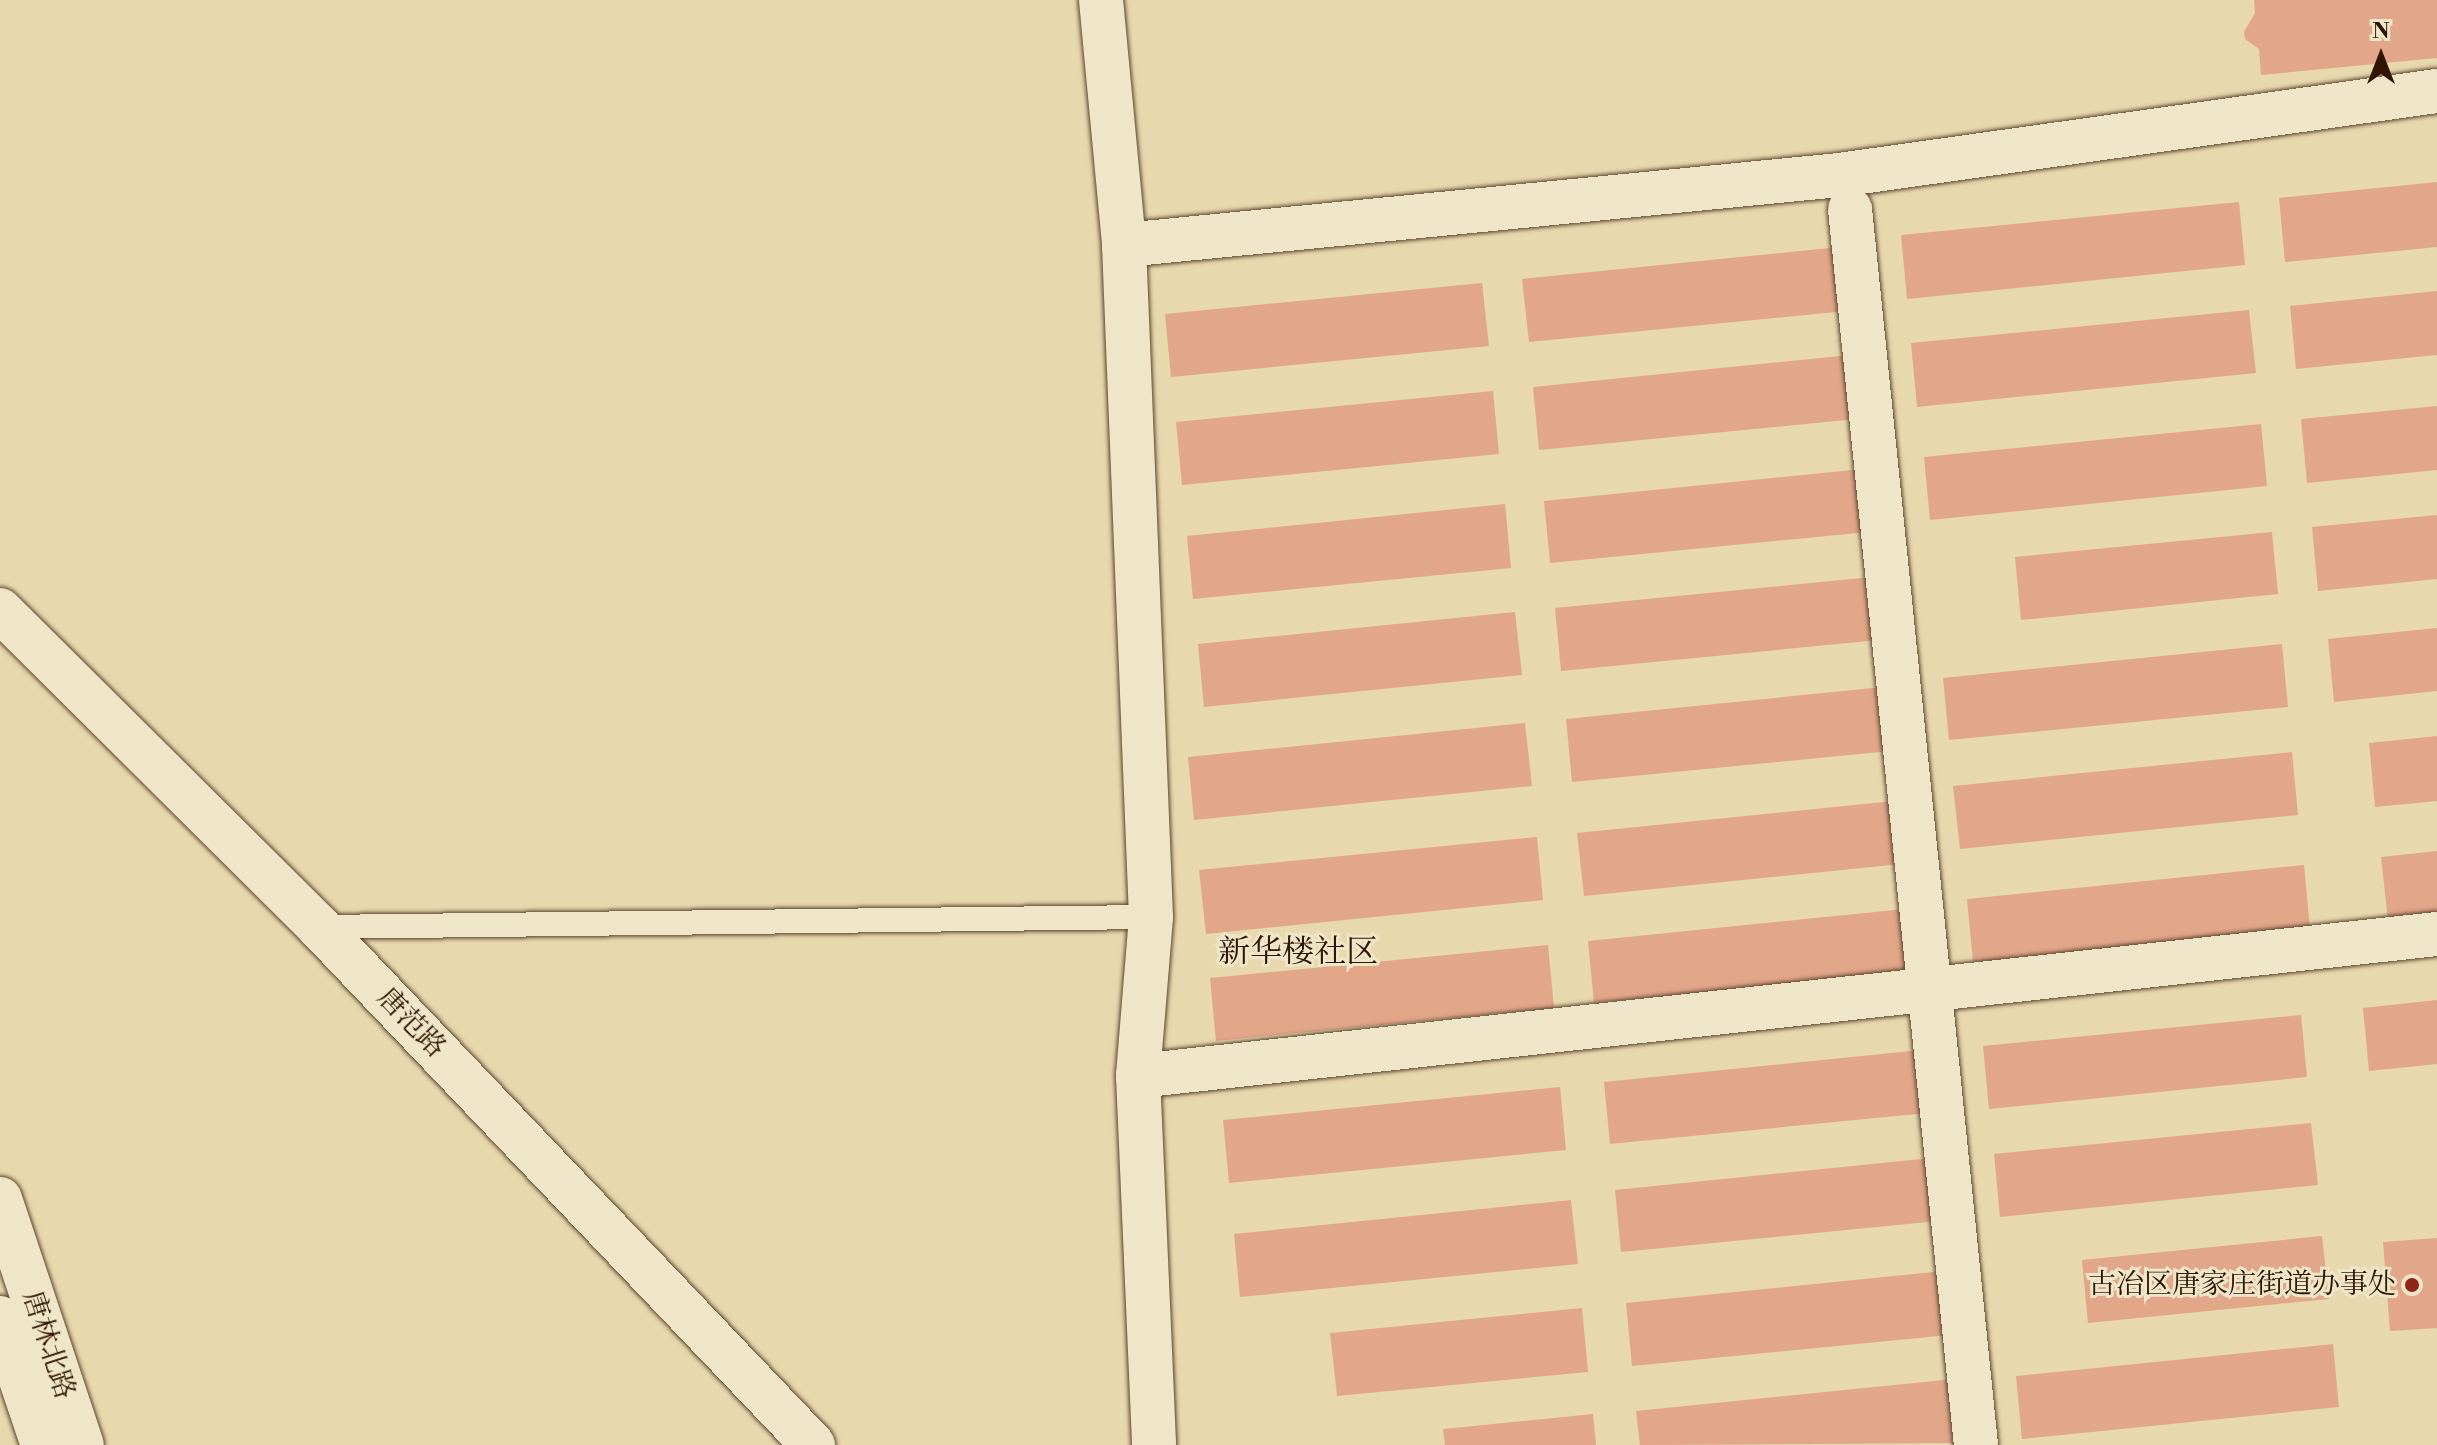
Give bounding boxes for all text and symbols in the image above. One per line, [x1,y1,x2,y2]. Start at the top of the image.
north arrow [2341,16,2421,96]
text: N [2372,18,2390,45]
district label: 新华楼社区 [1218,933,1378,971]
street label: 唐范路 [370,981,452,1065]
place label: 古冶区唐家庄街道办事处 [2088,1268,2396,1302]
marker: 古冶区唐家庄街道办事处 [2403,1276,2421,1294]
street label: 唐林北路 [15,1287,81,1403]

